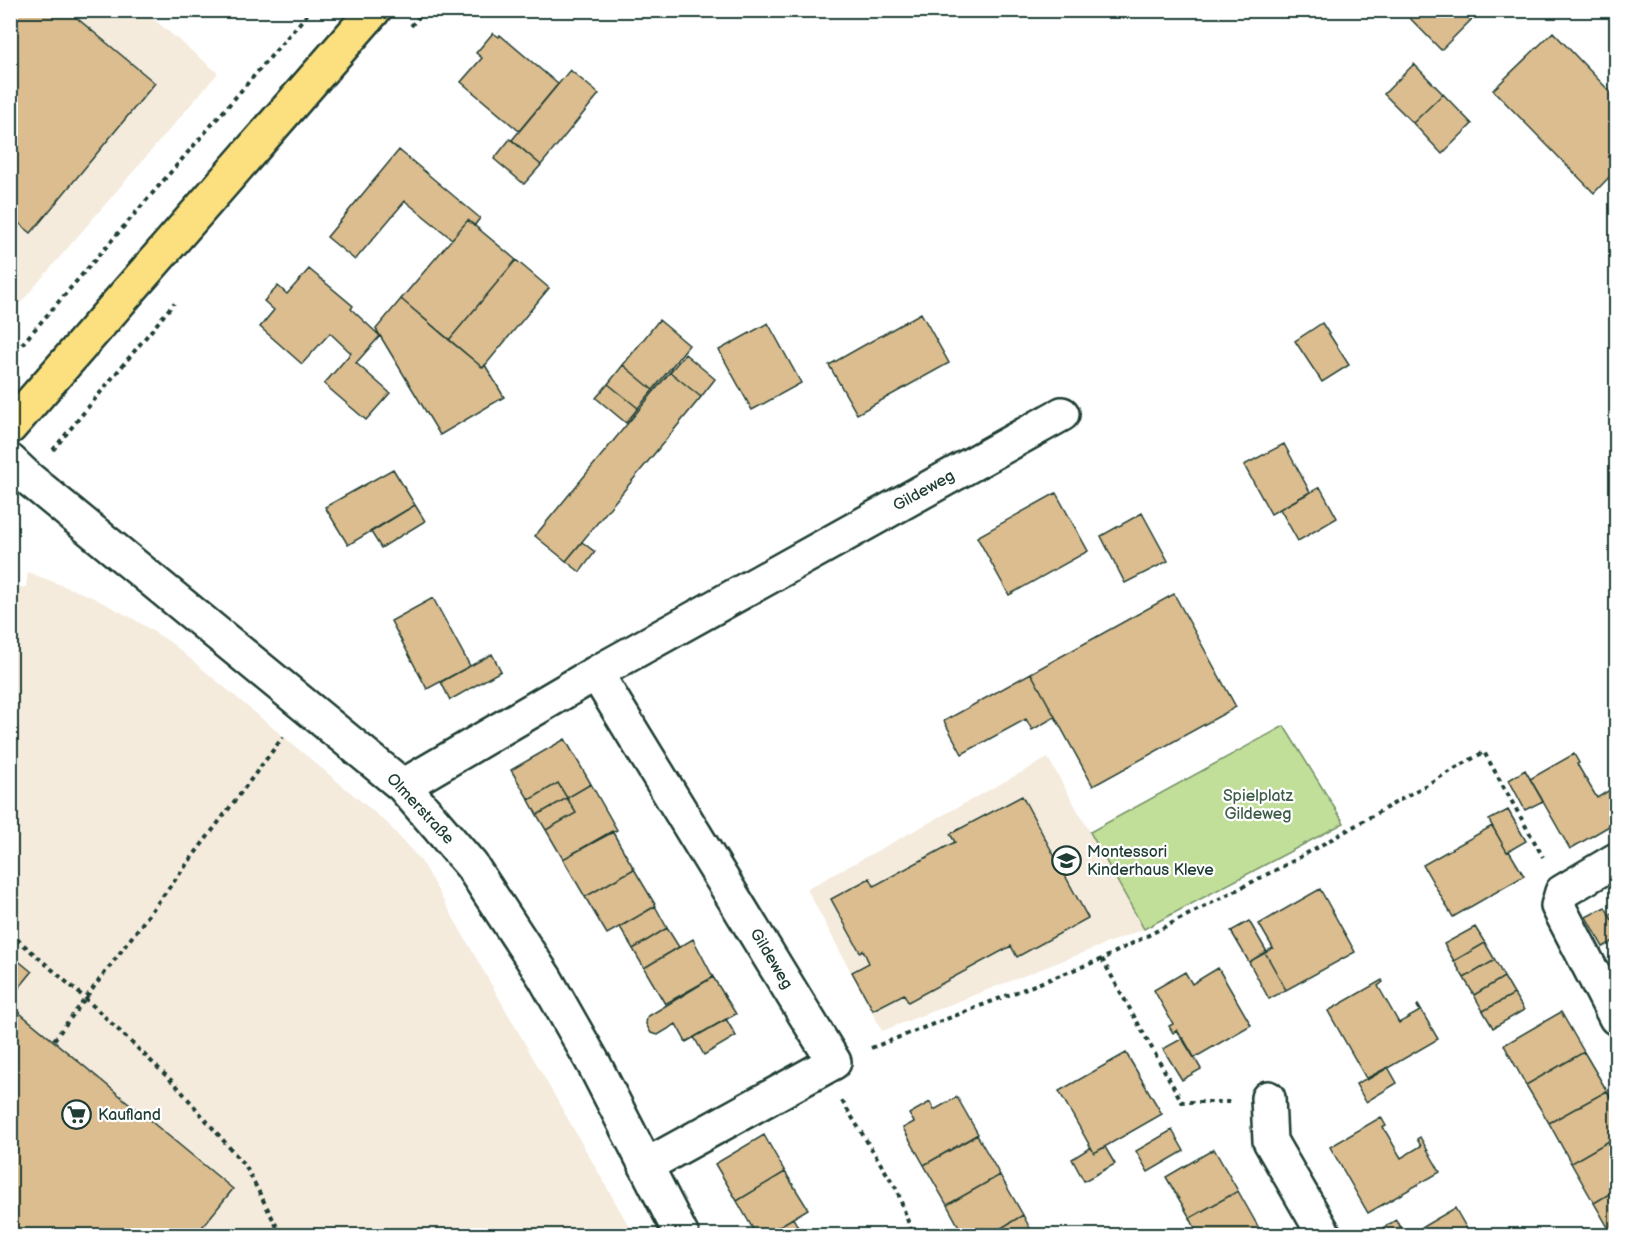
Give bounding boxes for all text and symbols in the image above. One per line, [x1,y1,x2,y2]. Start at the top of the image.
street label: Gildeweg [890,466,958,516]
street label: Olmerstraße [382,770,458,849]
park label: Spielplatz Gildeweg [1223,787,1293,824]
place label: Montessori Kinderhaus Kleve [1087,843,1214,880]
school or university icon: Montessori Kinderhaus Kleve [1050,845,1082,877]
street label: Gildeweg [746,925,796,993]
supermarket icon: Kaufland [61,1099,93,1131]
place label: Kaufland [98,1106,161,1125]

